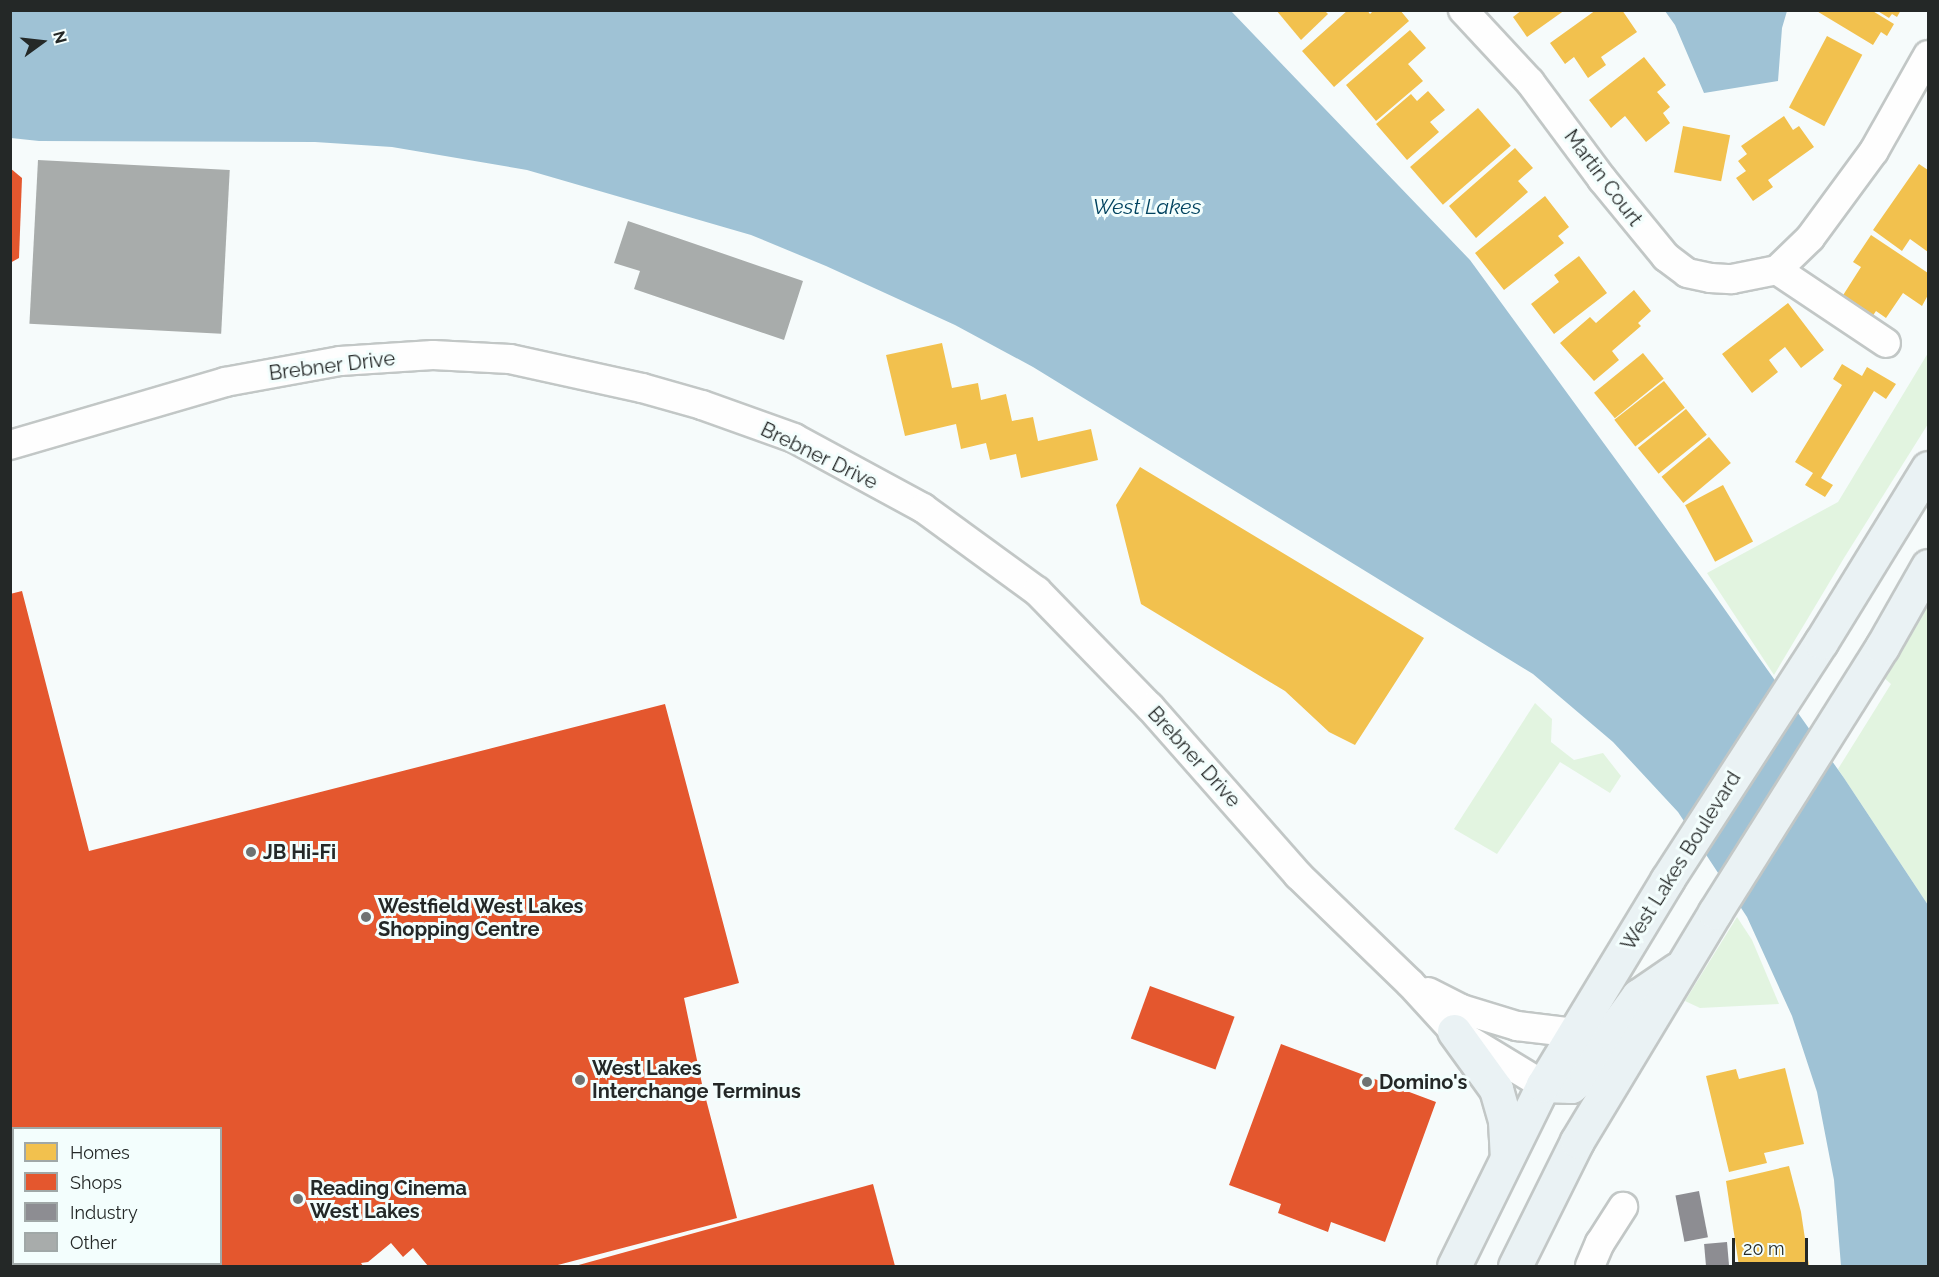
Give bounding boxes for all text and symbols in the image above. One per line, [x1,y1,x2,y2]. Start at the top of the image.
north arrow [12,12,72,72]
text: N [49,29,71,46]
street label: Martin Court [1559,125,1647,231]
water label: West Lakes [1093,194,1201,220]
street label: Brebner Drive [267,346,397,386]
street label: Brebner Drive [757,417,881,495]
street label: Brebner Drive [1142,702,1246,812]
street label: West Lakes Boulevard [1616,767,1746,955]
place label: JB Hi-Fi [263,840,336,864]
marker: JB Hi-Fi [244,845,258,859]
place label: Westfield West Lakes Shopping Centre [378,894,584,941]
marker: Westfield West Lakes Shopping Centre [359,910,373,924]
place label: West Lakes Interchange Terminus [592,1056,801,1103]
place label: Domino's [1379,1070,1467,1094]
marker: West Lakes Interchange Terminus [573,1073,587,1087]
marker: Domino's [1360,1075,1374,1089]
legend [12,1127,222,1265]
text: Homes [70,1142,130,1163]
text: Shops [70,1172,122,1193]
place label: Reading Cinema West Lakes [310,1176,467,1223]
marker: Reading Cinema West Lakes [291,1192,305,1206]
text: Industry [70,1202,138,1223]
scale bar [1735,1226,1812,1264]
text: Other [70,1232,117,1253]
text: 20 m [1743,1238,1785,1259]

